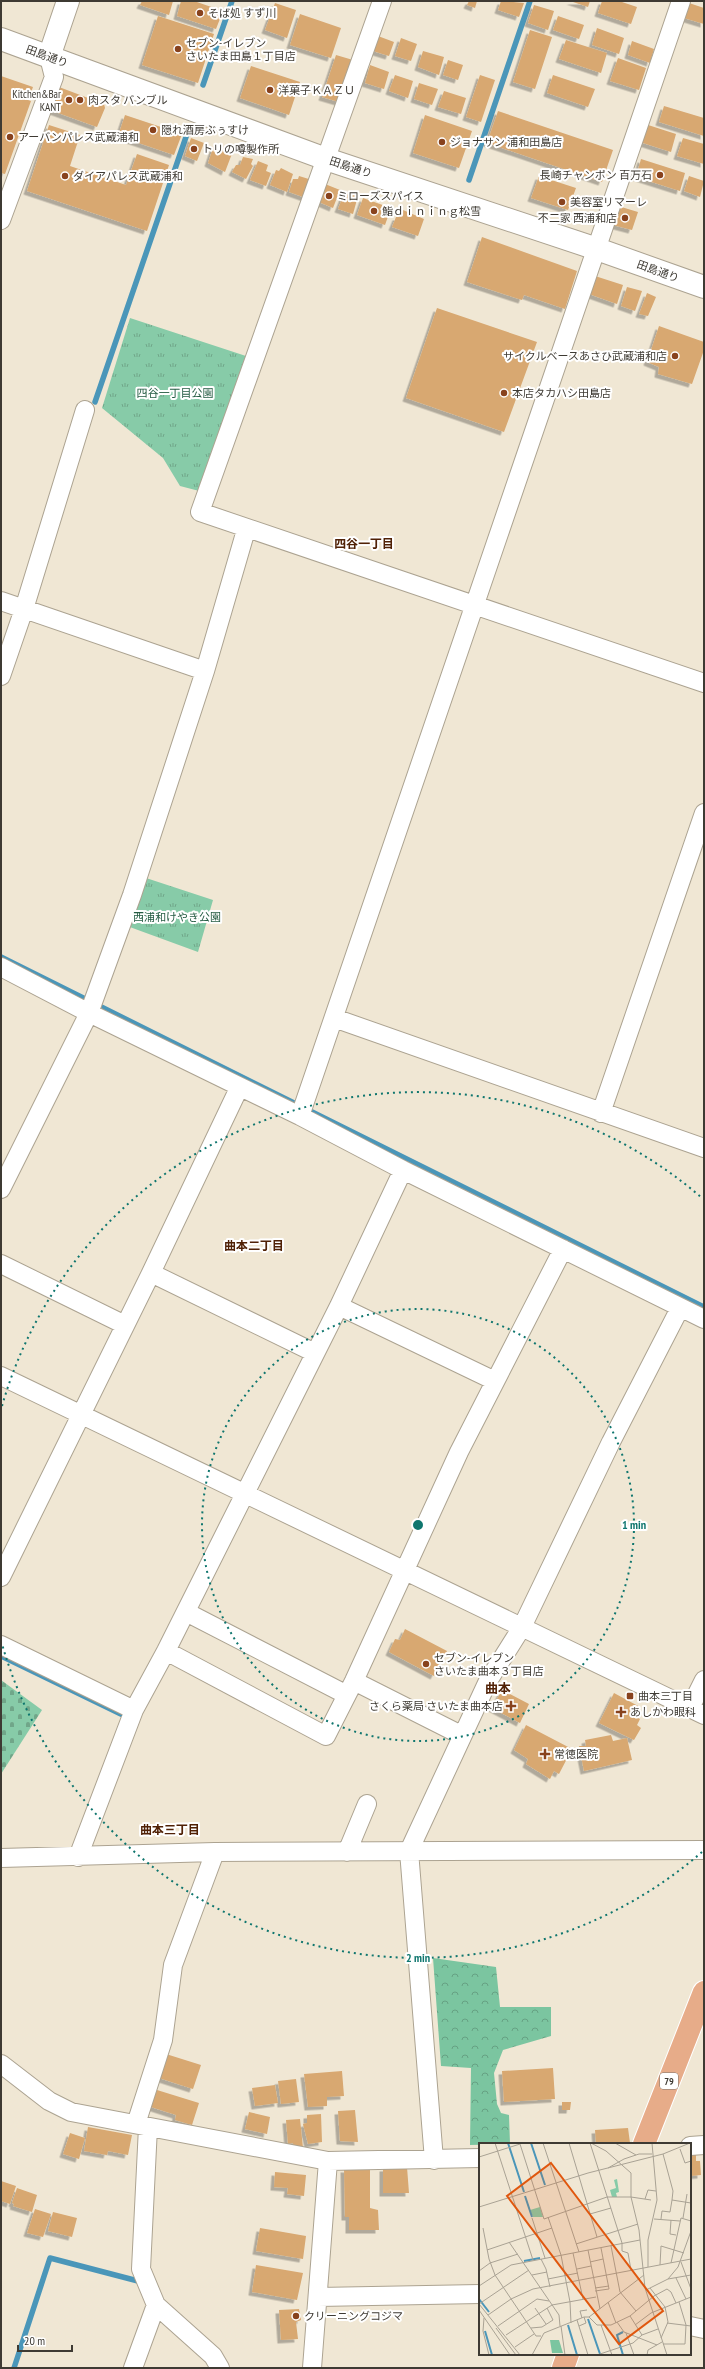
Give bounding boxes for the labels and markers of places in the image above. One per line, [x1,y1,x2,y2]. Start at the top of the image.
place label: そば処 すず川 [208,6,276,20]
marker: そば処 すず川 [195,8,205,18]
place label: セブン-イレブン さいたま田島１丁目店 [186,36,296,63]
marker: セブン-イレブン さいたま田島１丁目店 [173,44,183,54]
place label: 洋菓子ＫＡＺＵ [278,83,355,97]
marker: 洋菓子ＫＡＺＵ [265,85,275,95]
place label: Kitchen&Bar KANT [12,87,61,114]
place label: 肉スタ バンブル [88,93,168,107]
marker: Kitchen&Bar KANT [64,95,74,105]
marker: 肉スタ バンブル [75,95,85,105]
place label: 隠れ酒房ぶぅすけ [161,123,249,137]
marker: 隠れ酒房ぶぅすけ [148,125,158,135]
place label: アーバンパレス武蔵浦和 [18,130,139,144]
marker: アーバンパレス武蔵浦和 [5,132,15,142]
place label: ジョナサン 浦和田島店 [450,135,562,149]
marker: ジョナサン 浦和田島店 [437,137,447,147]
place label: トリの噂製作所 [202,142,280,156]
marker: トリの噂製作所 [189,144,199,154]
place label: 長崎チャンポン 百万石 [540,168,652,182]
place label: ダイアパレス武蔵浦和 [73,169,183,183]
marker: 長崎チャンポン 百万石 [655,170,665,180]
marker: ダイアパレス武蔵浦和 [60,171,70,181]
place label: ミローズスパイス [337,189,424,203]
marker: ミローズスパイス [324,191,334,201]
place label: 美容室リマーレ [570,195,647,209]
marker: 美容室リマーレ [557,197,567,207]
place label: 鮨ｄｉｎｉｎｇ松雪 [382,204,481,218]
marker: 鮨ｄｉｎｉｎｇ松雪 [369,206,379,216]
place label: 不二家 西浦和店 [538,211,617,225]
marker: 不二家 西浦和店 [620,213,630,223]
place label: サイクルベースあさひ武蔵浦和店 [503,349,667,363]
marker: サイクルベースあさひ武蔵浦和店 [670,351,680,361]
place label: 本店タカハシ田島店 [512,386,611,400]
marker: 本店タカハシ田島店 [499,388,509,398]
centre of rings [411,1518,425,1532]
place label: セブン-イレブン さいたま曲本３丁目店 [434,1651,544,1678]
marker: セブン-イレブン さいたま曲本３丁目店 [421,1659,431,1669]
place label: 曲本三丁目 [638,1689,693,1703]
marker: 曲本三丁目 [625,1691,635,1701]
place label: さくら薬局 さいたま曲本店 [369,1699,503,1713]
marker: さくら薬局 さいたま曲本店 [506,1701,516,1711]
place label: あしかわ眼科 [630,1705,696,1719]
marker: あしかわ眼科 [615,1706,627,1718]
place label: 常徳医院 [554,1747,598,1761]
marker: 常徳医院 [539,1748,551,1760]
place label: クリーニングコジマ [304,2309,403,2323]
marker: クリーニングコジマ [291,2311,301,2321]

